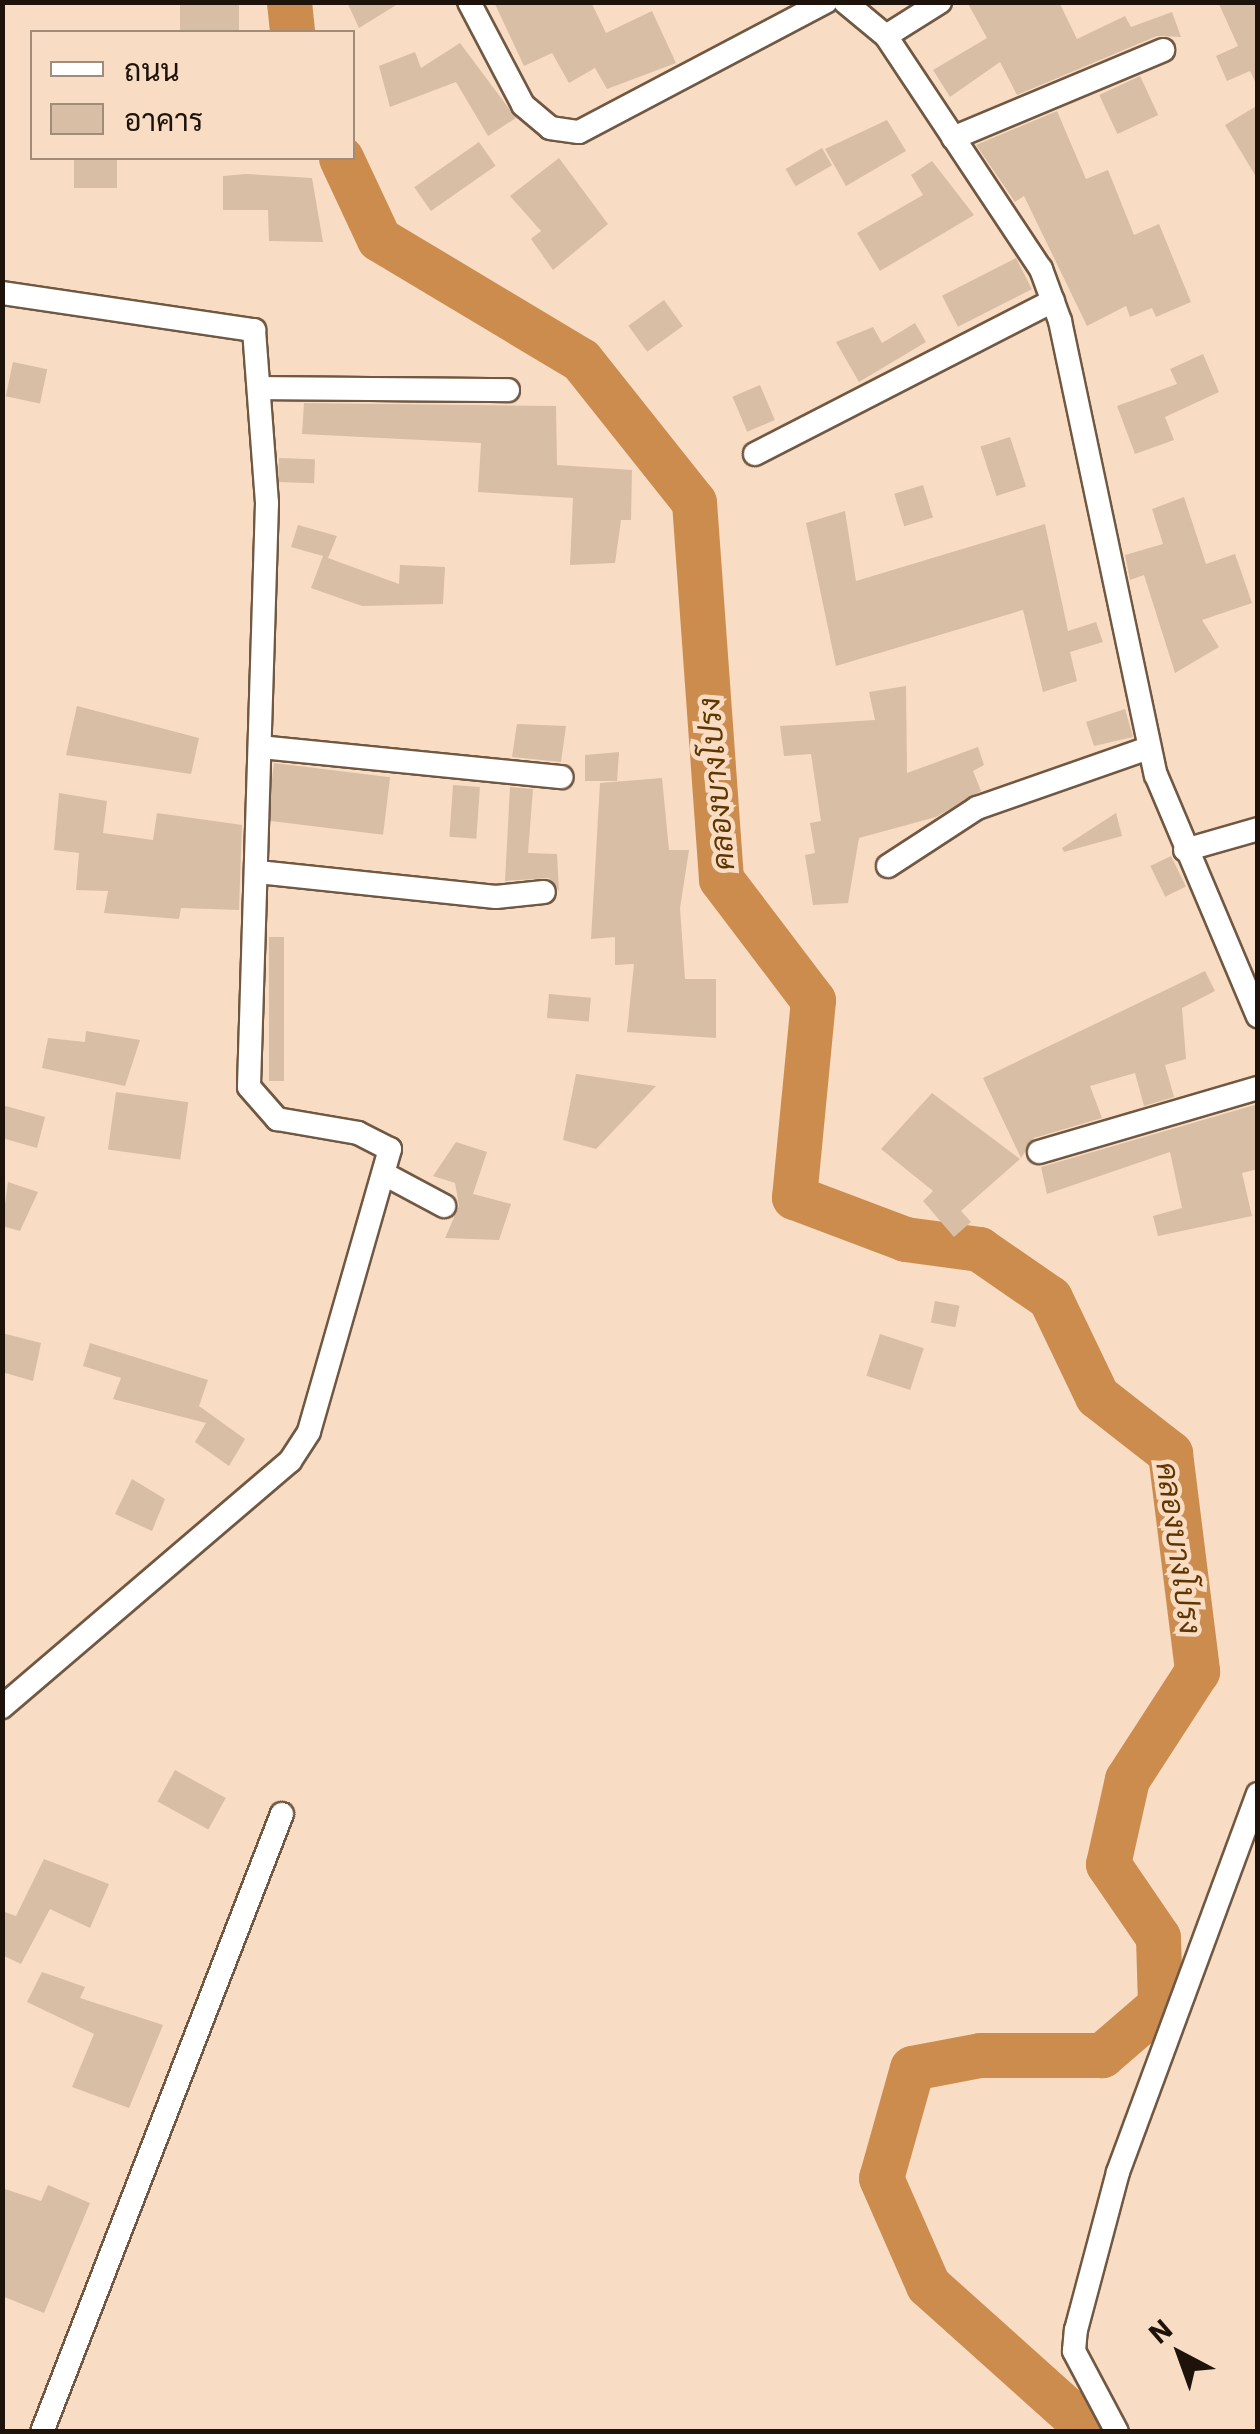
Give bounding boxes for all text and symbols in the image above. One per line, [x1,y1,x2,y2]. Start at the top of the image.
legend [30,30,355,160]
text: ถนน [124,50,180,89]
text: อาคาร [124,100,203,139]
water label: คลองบางโปรง [691,696,741,872]
water label: คลองบางโปรง [1149,1460,1209,1636]
north arrow [1130,2304,1230,2404]
text: N [1140,2310,1180,2352]

